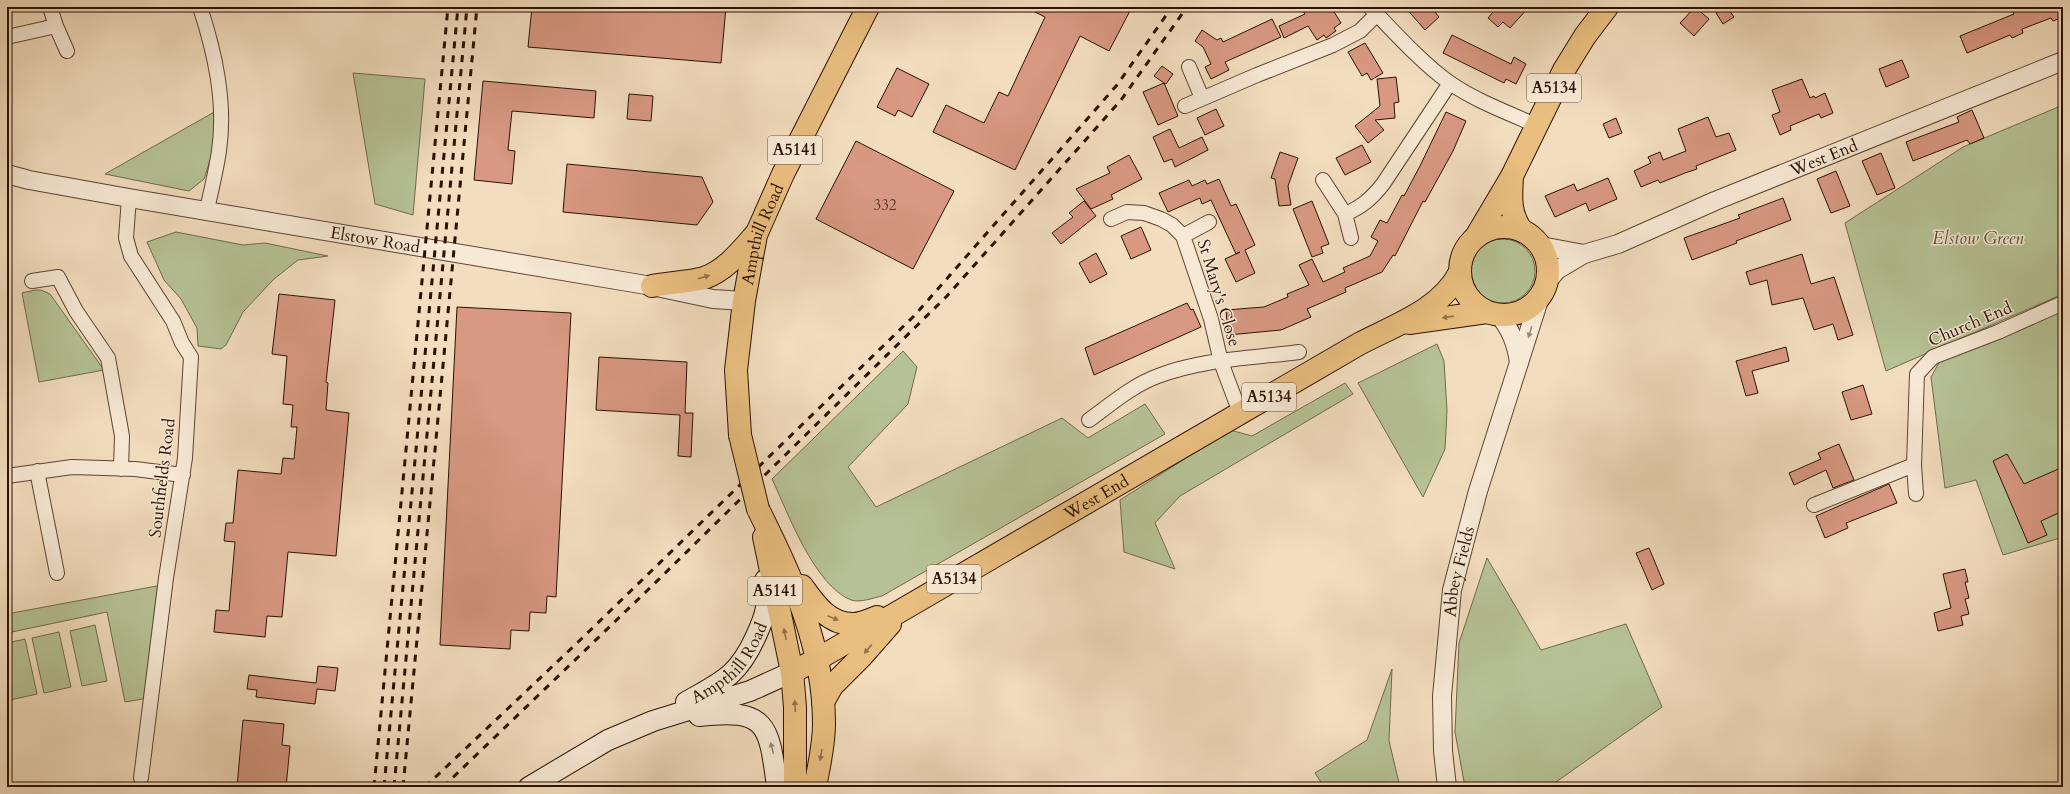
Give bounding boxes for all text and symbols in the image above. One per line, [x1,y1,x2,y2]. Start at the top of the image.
road number: A5134 [1527,74,1581,102]
street label: West End [1785,133,1861,182]
road number: A5141 [768,136,822,164]
street label: Ampthill Road [736,180,789,287]
house number: 332 [873,195,897,215]
street label: Elstow Road [328,221,422,258]
park label: Elstow Green [1932,227,2024,250]
street label: St Mary's Close [1192,237,1246,349]
one-way arrow [698,274,710,280]
street label: Church End [1925,296,2015,352]
one-way arrow [1442,314,1454,320]
one-way arrow [1527,326,1533,338]
road number: A5134 [1242,383,1296,411]
street label: Southfields Road [143,417,181,539]
street label: West End [1059,469,1133,525]
street label: Abbey Fields [1438,523,1480,618]
road number: A5134 [927,565,981,593]
road number: A5141 [748,577,802,605]
one-way arrow [828,616,840,622]
street label: Ampthill Road [687,619,772,708]
one-way arrow [781,627,787,640]
one-way arrow [864,644,873,654]
one-way arrow [791,700,798,712]
one-way arrow [768,742,774,755]
one-way arrow [818,748,824,761]

